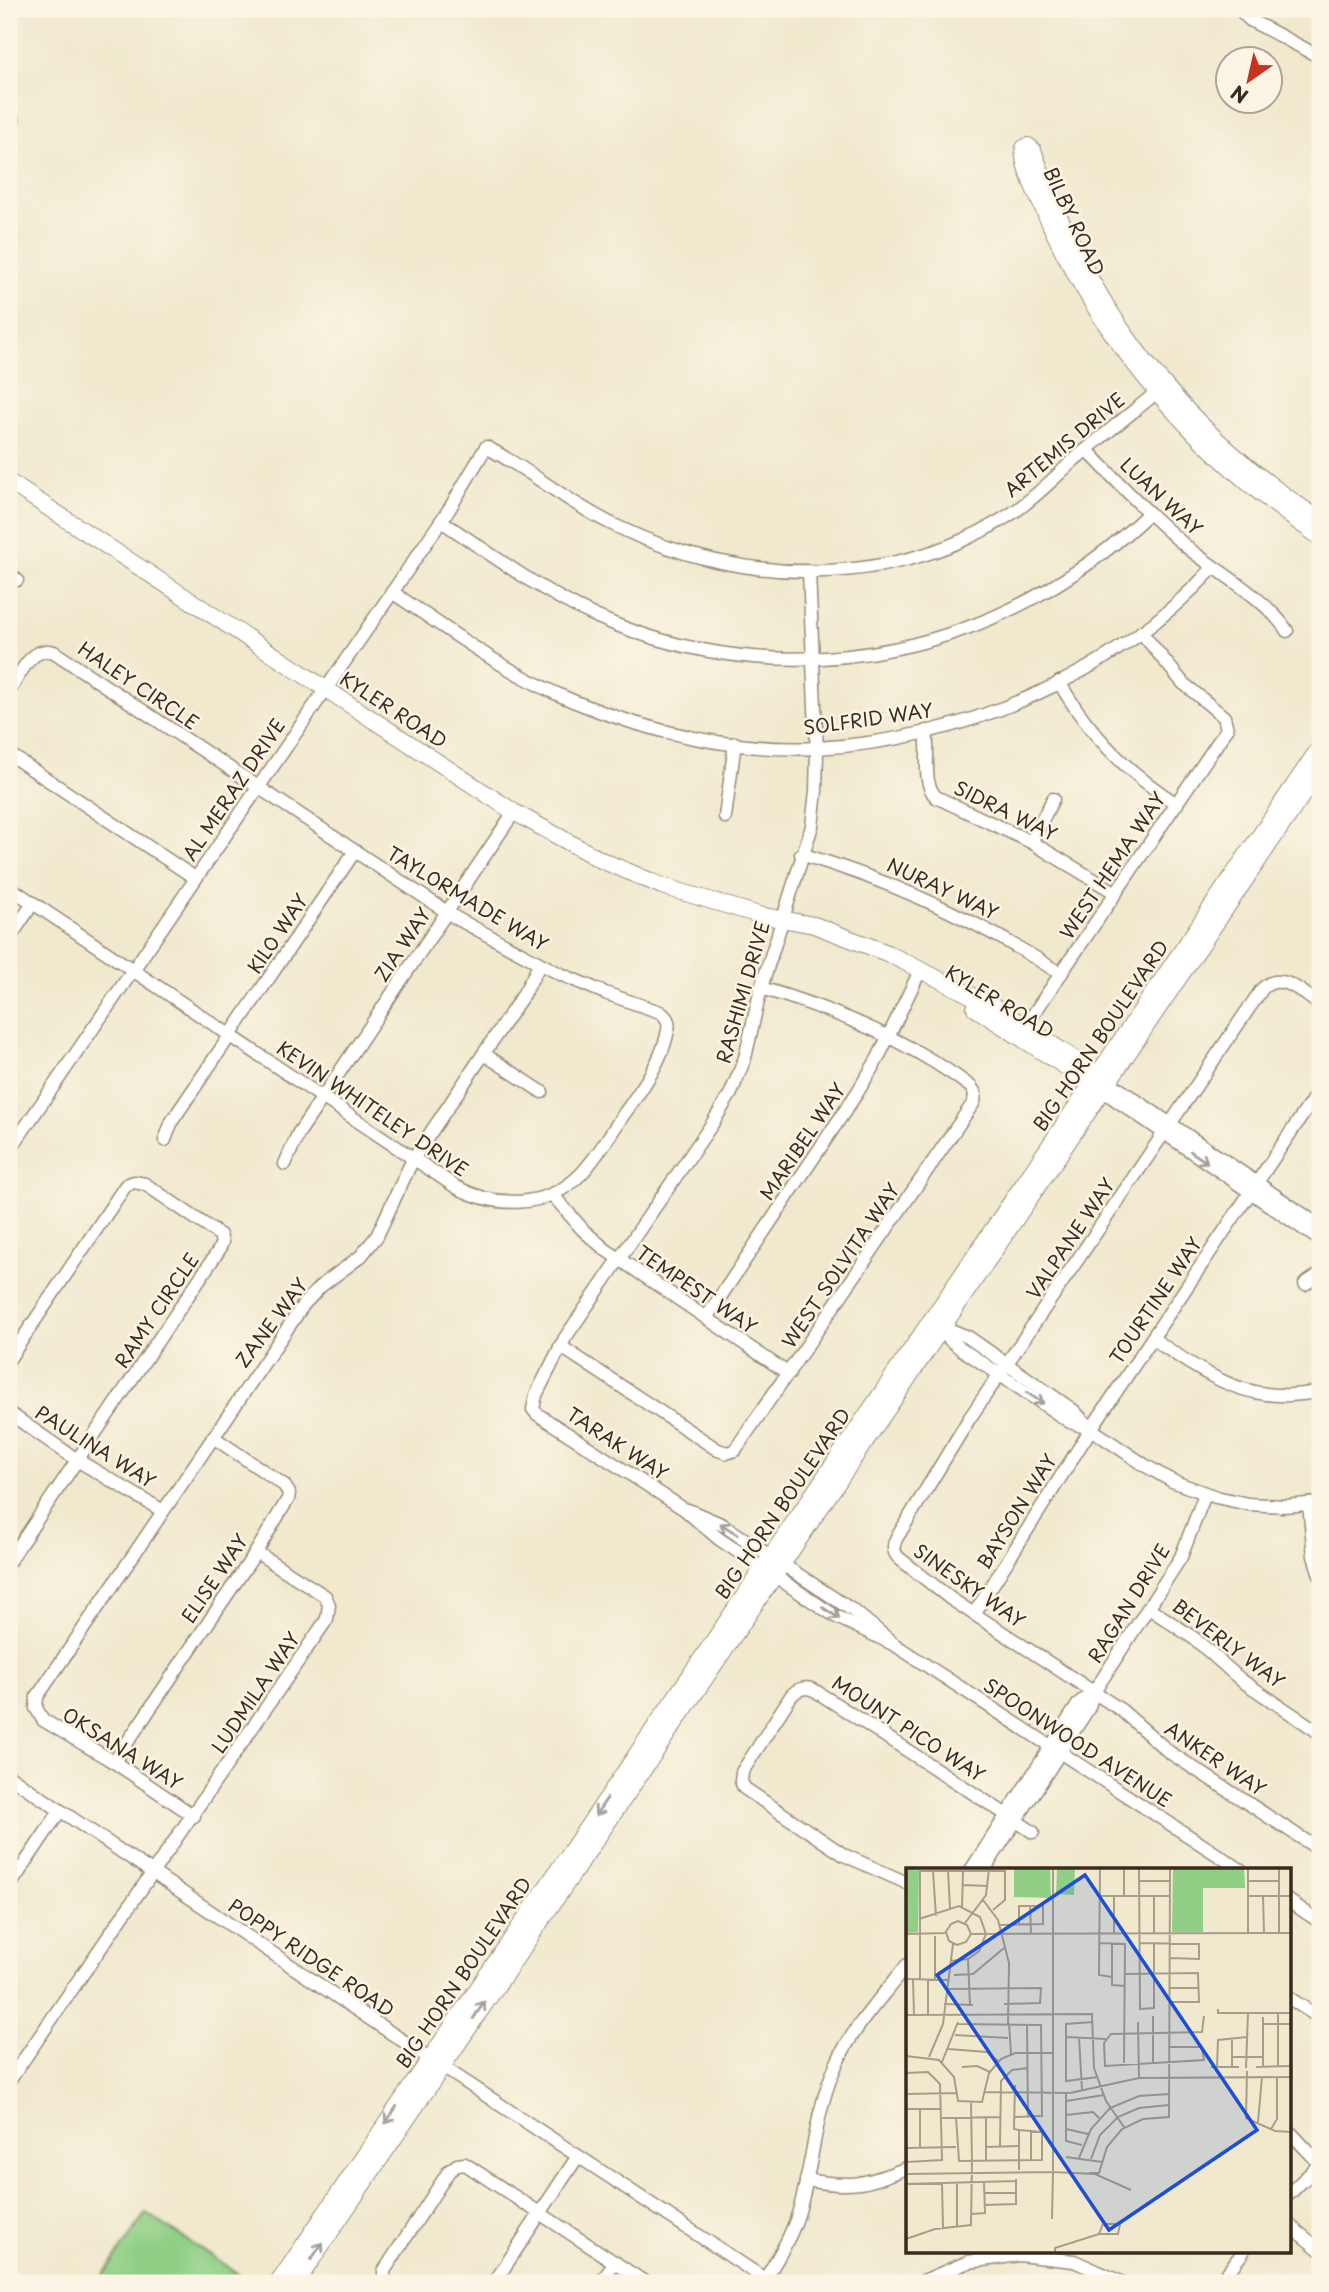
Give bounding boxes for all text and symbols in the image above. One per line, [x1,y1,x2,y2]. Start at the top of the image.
north arrow [1214,46,1284,116]
text: N [1225,79,1253,111]
street label: BILBY ROAD [1038,162,1112,280]
street label: ARTEMIS DRIVE [998,385,1130,503]
street label: LUAN WAY [1115,450,1209,542]
street label: HALEY CIRCLE [73,634,205,736]
street label: KYLER ROAD [335,664,453,754]
street label: SOLFRID WAY [801,695,935,741]
street label: AL MERAZ DRIVE [175,712,291,866]
street label: SIDRA WAY [950,773,1062,847]
street label: WEST HEMA WAY [1052,786,1172,944]
street label: TAYLORMADE WAY [382,839,554,957]
street label: NURAY WAY [883,850,1003,926]
street label: KILO WAY [240,887,314,979]
street label: ZIA WAY [367,901,437,987]
street label: RASHIMI DRIVE [708,917,776,1067]
street label: BIG HORN BOULEVARD [1026,934,1174,1136]
street label: KYLER ROAD [940,957,1060,1045]
street label: KEVIN WHITELEY DRIVE [272,1033,474,1183]
street label: MARIBEL WAY [752,1077,852,1205]
one-way arrow [1189,1151,1209,1165]
street label: VALPANE WAY [1019,1172,1121,1304]
street label: WEST SOLVITA WAY [774,1177,906,1353]
street label: TOURTINE WAY [1102,1231,1208,1369]
street label: TEMPEST WAY [631,1238,763,1340]
street label: RAMY CIRCLE [107,1247,205,1373]
street label: ZANE WAY [228,1271,314,1373]
one-way arrow [1024,1391,1044,1405]
street label: PAULINA WAY [30,1398,162,1494]
street label: TARAK WAY [562,1400,674,1486]
street label: BIG HORN BOULEVARD [708,1402,856,1604]
street label: BAYSON WAY [969,1448,1063,1574]
one-way arrow [720,1522,740,1536]
street label: ELISE WAY [174,1528,254,1628]
street label: SINESKY WAY [909,1536,1031,1634]
street label: RAGAN DRIVE [1080,1538,1176,1668]
street label: BEVERLY WAY [1167,1592,1291,1694]
one-way arrow [820,1607,840,1621]
street label: LUDMILA WAY [204,1626,306,1758]
street label: MOUNT PICO WAY [827,1668,991,1788]
street label: SPOONWOOD AVENUE [979,1671,1177,1813]
street label: OKSANA WAY [58,1700,188,1796]
street label: ANKER WAY [1160,1714,1272,1802]
one-way arrow [594,1797,608,1816]
inset map [906,1868,1290,2254]
street label: BIG HORN BOULEVARD [389,1871,537,2073]
street label: POPPY RIDGE ROAD [223,1891,401,2023]
one-way arrow [472,2000,486,2020]
one-way arrow [384,2105,398,2124]
one-way arrow [310,2242,324,2261]

